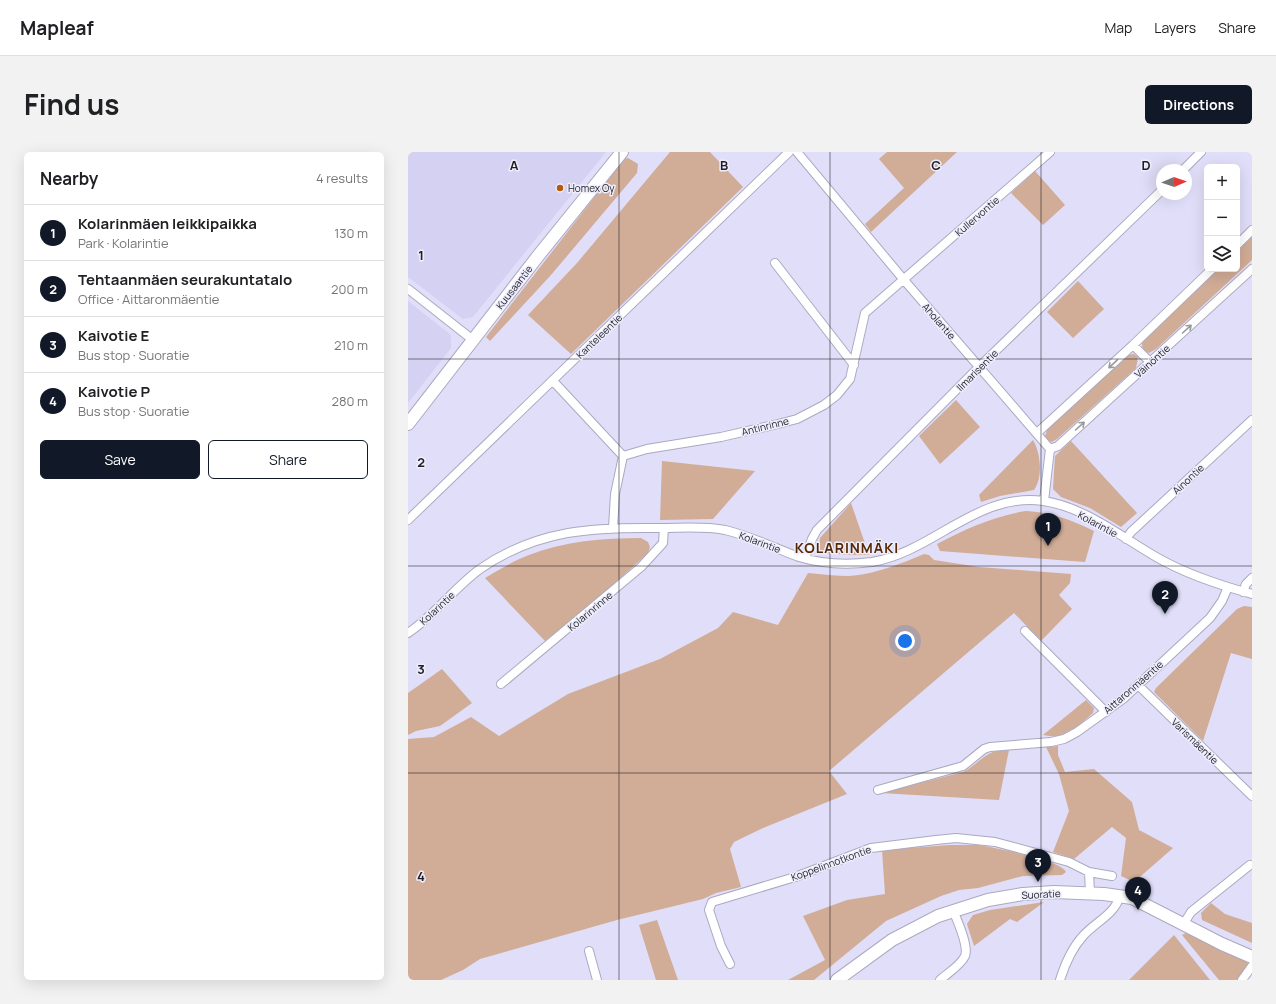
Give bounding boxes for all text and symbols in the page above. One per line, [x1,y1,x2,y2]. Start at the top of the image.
text: Mapleaf [20,15,94,41]
text: Map [1104,18,1132,37]
text: Layers [1154,18,1196,37]
text: Share [1218,18,1256,37]
text: Find us [24,85,119,123]
button: Directions [1145,85,1252,124]
text: A [510,156,519,174]
text: B [720,156,728,174]
text: C [931,156,941,174]
text: D [1141,156,1151,174]
north arrow [1156,164,1192,200]
map controls [1204,164,1240,272]
button: + [1204,164,1240,200]
text: Nearby [40,167,98,190]
text: 4 results [316,169,368,187]
place label: Homex Oy [568,181,615,195]
marker: Homex Oy [555,183,565,193]
street label: Kullervontie [952,193,1002,239]
button: − [1204,200,1240,236]
text: Kolarinmäen leikkipaikka [78,213,257,234]
text: 1 [50,224,56,242]
text: 130 m [334,224,368,242]
text: Park · Kolarintie [78,234,168,252]
button: layers [1204,236,1240,272]
text: 1 [418,246,424,264]
street label: Kuusaantie [492,262,536,312]
text: Tehtaanmäen seurakuntatalo [78,269,292,290]
text: 2 [49,280,57,298]
text: 200 m [331,280,368,298]
text: Office · Aittaronmäentie [78,290,219,308]
street label: Aholantie [919,300,959,342]
street label: Kanteleentie [573,310,625,362]
one-way arrow [1182,324,1192,334]
text: Kaivotie E [78,325,149,346]
text: 3 [49,336,57,354]
text: 210 m [334,336,368,354]
street label: Väinöntie [1131,341,1173,381]
text: Bus stop · Suoratie [78,346,189,364]
street label: Ilmarisentie [953,346,1001,394]
one-way arrow [1108,359,1118,369]
text: Kaivotie P [78,381,150,402]
text: 4 [49,392,57,410]
text: 280 m [331,392,368,410]
text: Bus stop · Suoratie [78,402,189,420]
street label: Antinrinne [740,413,790,439]
one-way arrow [1075,421,1085,430]
button: Save [40,440,200,479]
button: Share [208,440,368,479]
text: 2 [417,453,425,471]
street label: Ainontie [1169,461,1207,497]
street label: Kolarintie [1076,508,1121,540]
pin: 1 [1035,513,1061,546]
street label: Kolarintie [737,528,783,556]
district label: KOLARINMÄKI [795,538,899,557]
pin: 2 [1152,581,1178,614]
street label: Kolarintie [416,588,458,628]
street label: Kolarinrinne [564,588,616,634]
your location [895,631,915,651]
street label: Aittaronmäentie [1100,657,1166,717]
text: 3 [417,660,425,678]
street label: Varismäentie [1168,715,1222,767]
street label: Koppelinnotkontie [789,842,873,884]
pin: 3 [1025,849,1051,882]
text: 4 [417,867,425,885]
pin: 4 [1125,877,1151,910]
street label: Suoratie [1021,886,1061,902]

